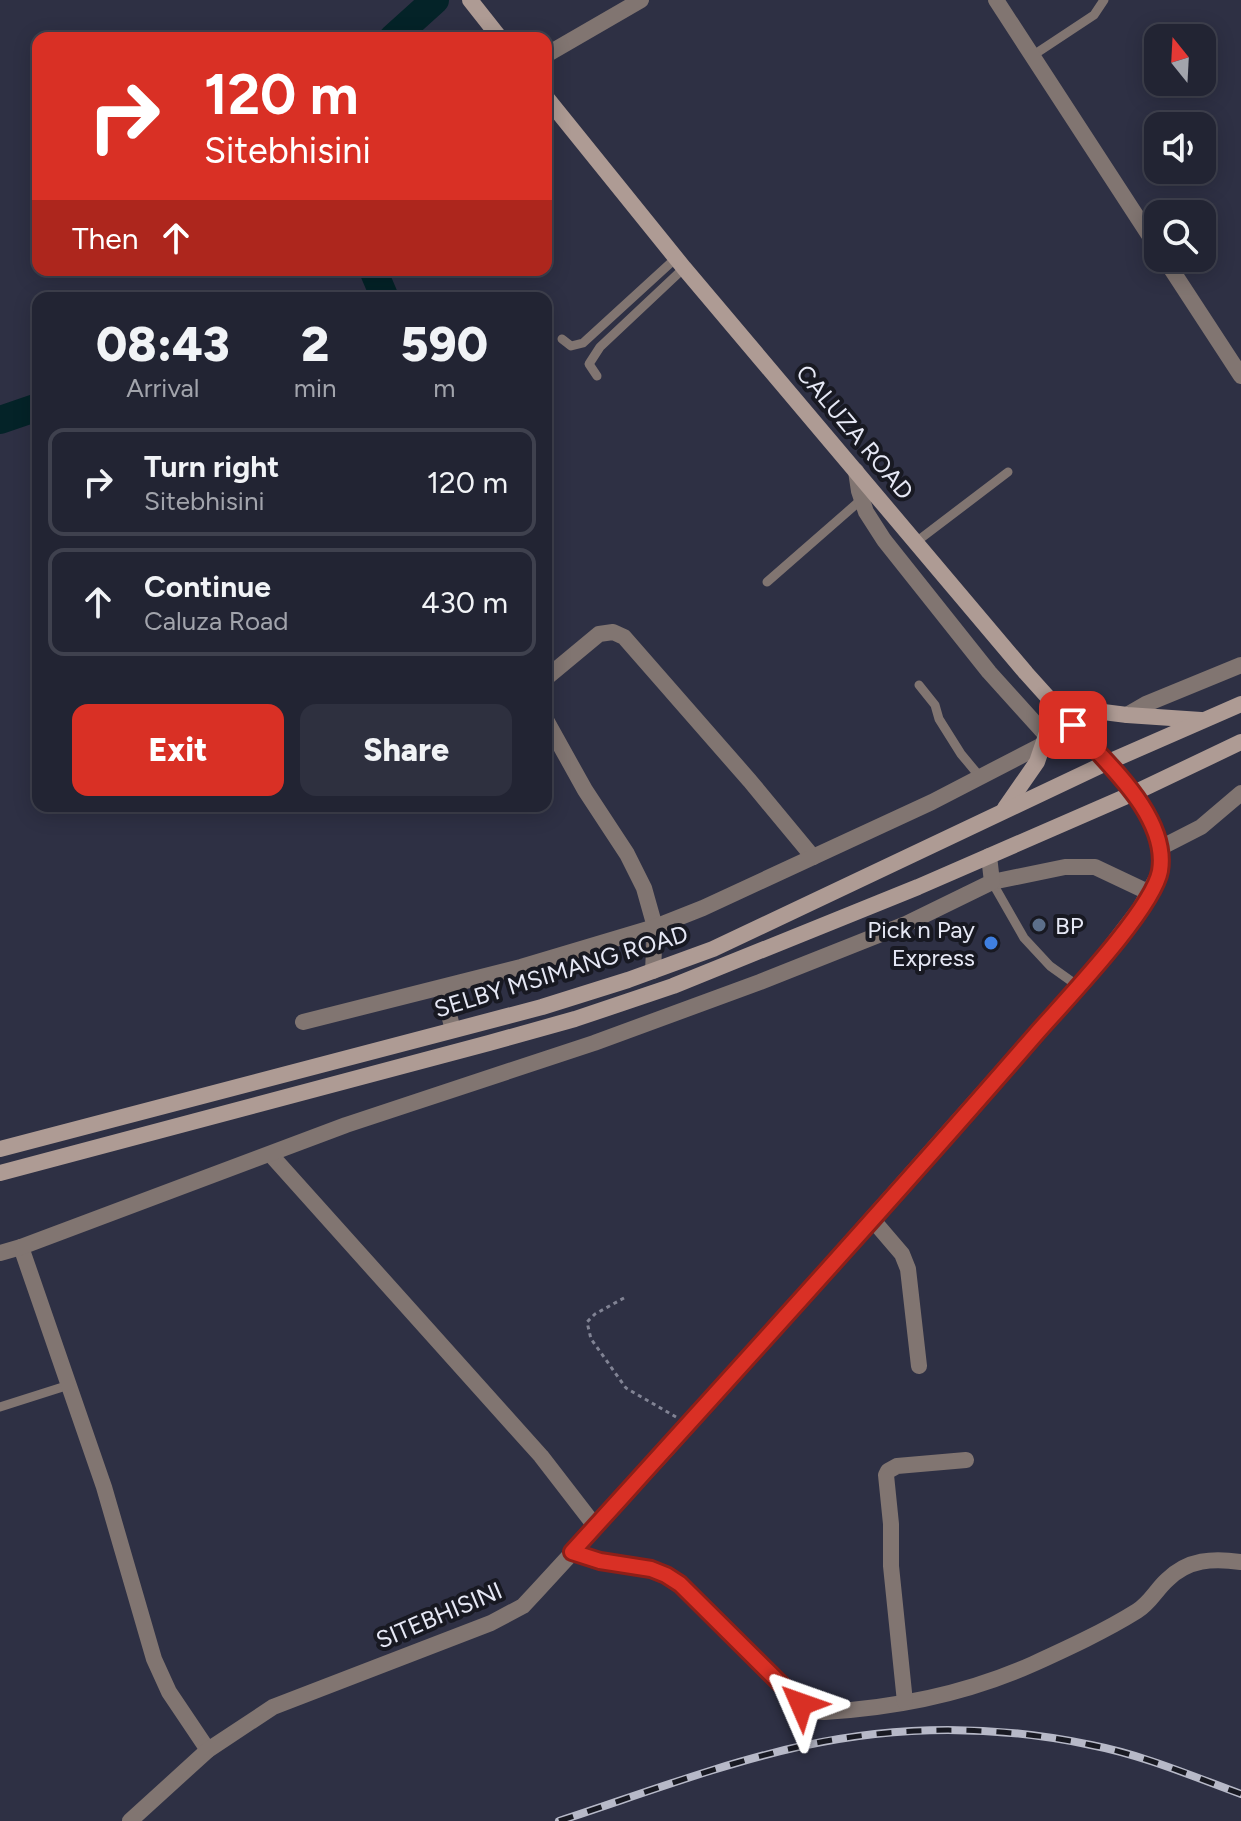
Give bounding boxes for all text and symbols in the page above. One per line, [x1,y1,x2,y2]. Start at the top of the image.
north arrow [1144,24,1216,96]
map controls [1144,24,1216,272]
text: 120 m [204,61,359,128]
icon: right [72,64,176,168]
button: sound [1144,112,1216,184]
text: Sitebhisini [204,129,371,172]
button: search [1144,200,1216,272]
icon: ahead [154,216,198,260]
text: Then [72,220,138,257]
text: 08:43 [96,315,230,373]
text: 2 [301,315,329,373]
text: 590 [401,315,488,373]
street label: CALUZA ROAD [790,359,920,505]
text: Arrival [126,372,200,404]
text: min [294,372,336,404]
text: m [433,372,455,404]
text: Turn right [144,448,279,485]
icon: right [76,460,120,504]
text: 120 m [427,464,508,501]
text: Sitebhisini [144,485,264,517]
text: Continue [144,568,271,605]
icon: ahead [76,580,120,624]
text: 430 m [421,584,508,621]
text: Caluza Road [144,605,289,637]
pin [1039,691,1107,759]
icon: arrive [1051,703,1095,747]
button: Exit [72,704,284,796]
button: Share [300,704,512,796]
place label: BP [1055,911,1084,940]
place label: Pick n Pay Express [867,915,975,972]
marker: BP [1030,916,1048,934]
street label: SELBY MSIMANG ROAD [431,919,691,1023]
marker: Pick n Pay Express [982,934,1000,952]
street label: SITEBHISINI [372,1575,506,1655]
position arrow [759,1662,843,1746]

